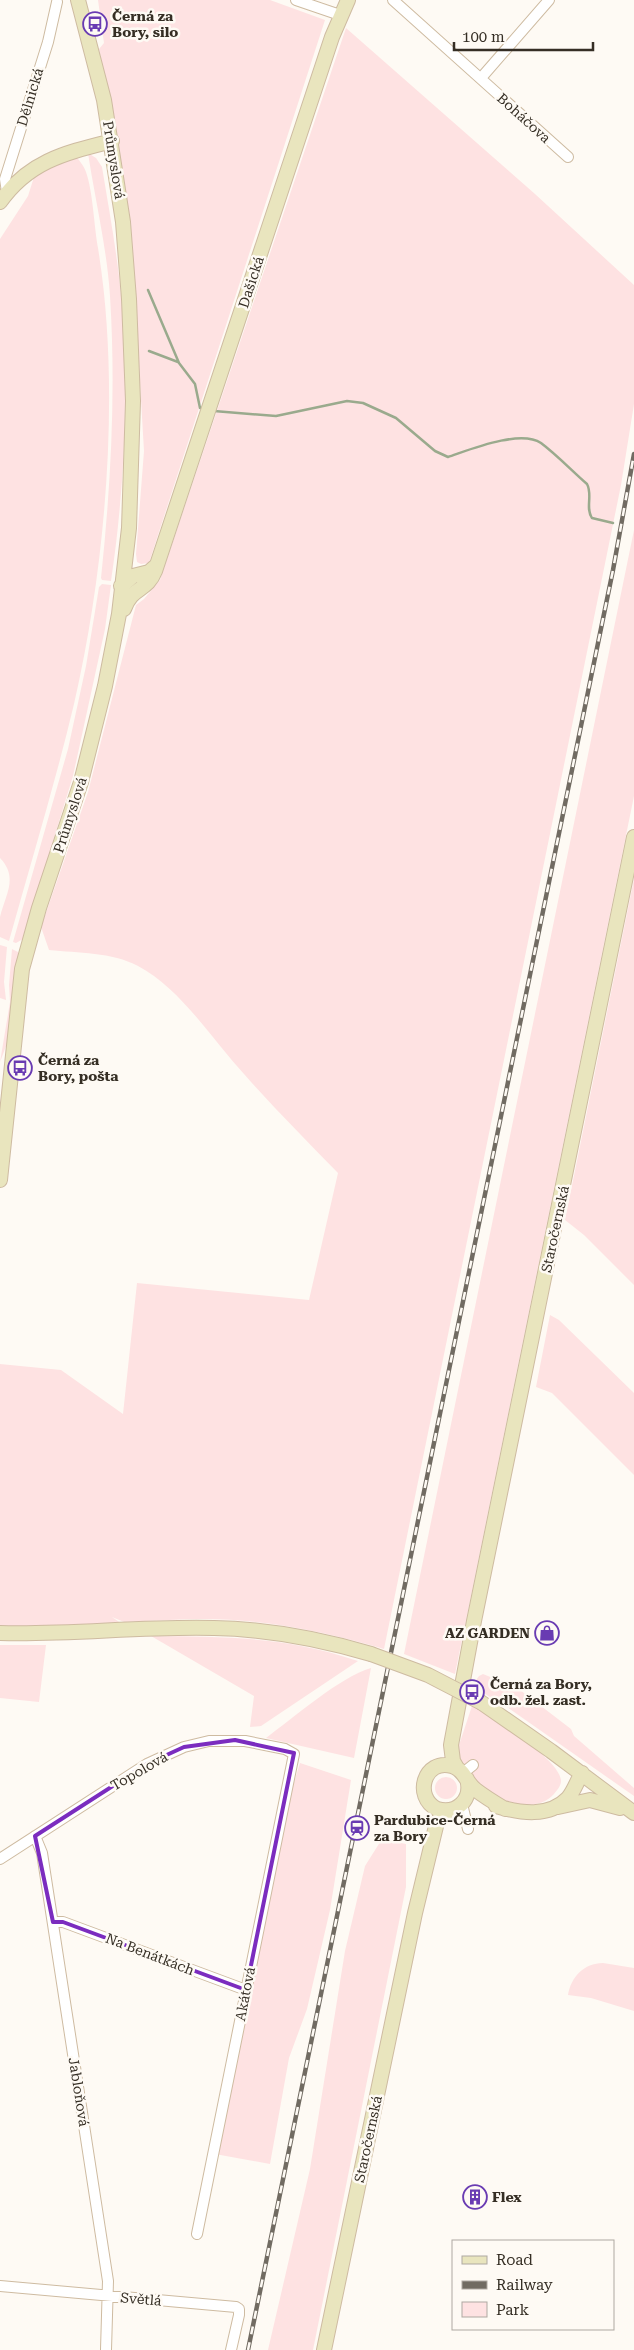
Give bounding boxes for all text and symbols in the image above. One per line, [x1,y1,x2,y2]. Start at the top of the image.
place label: Černá za Bory, silo [112,8,178,40]
bus stop icon: Černá za Bory, silo [82,11,108,37]
scale bar [454,20,593,52]
text: 100 m [462,28,505,46]
street label: Dělnická [14,66,47,128]
street label: Boháčova [494,90,554,146]
street label: Průmyslová [100,120,128,201]
street label: Dašická [235,254,267,310]
street label: Průmyslová [50,775,90,855]
place label: Černá za Bory, pošta [38,1052,119,1084]
bus stop icon: Černá za Bory, pošta [7,1055,33,1081]
street label: Staročernská [538,1184,572,1274]
shop icon: AZ GARDEN [534,1620,560,1646]
place label: AZ GARDEN [445,1625,530,1641]
place label: Černá za Bory, odb. žel. zast. [490,1676,592,1708]
bus stop icon: Černá za Bory, odb. žel. zast. [459,1679,485,1705]
street label: Topolová [108,1748,171,1794]
place label: Pardubice-Černá za Bory [374,1812,496,1844]
station icon: Pardubice-Černá za Bory [344,1815,370,1841]
street label: Na Benátkách [103,1930,197,1978]
street label: Akátová [232,1965,258,2022]
street label: Jabloňová [66,2056,92,2128]
street label: Staročernská [351,2094,385,2184]
building icon: Flex [462,2184,488,2210]
place label: Flex [492,2189,522,2205]
legend [452,2240,614,2330]
text: Road [496,2251,533,2269]
text: Railway [496,2276,553,2294]
street label: Světlá [120,2289,163,2309]
text: Park [496,2301,530,2319]

